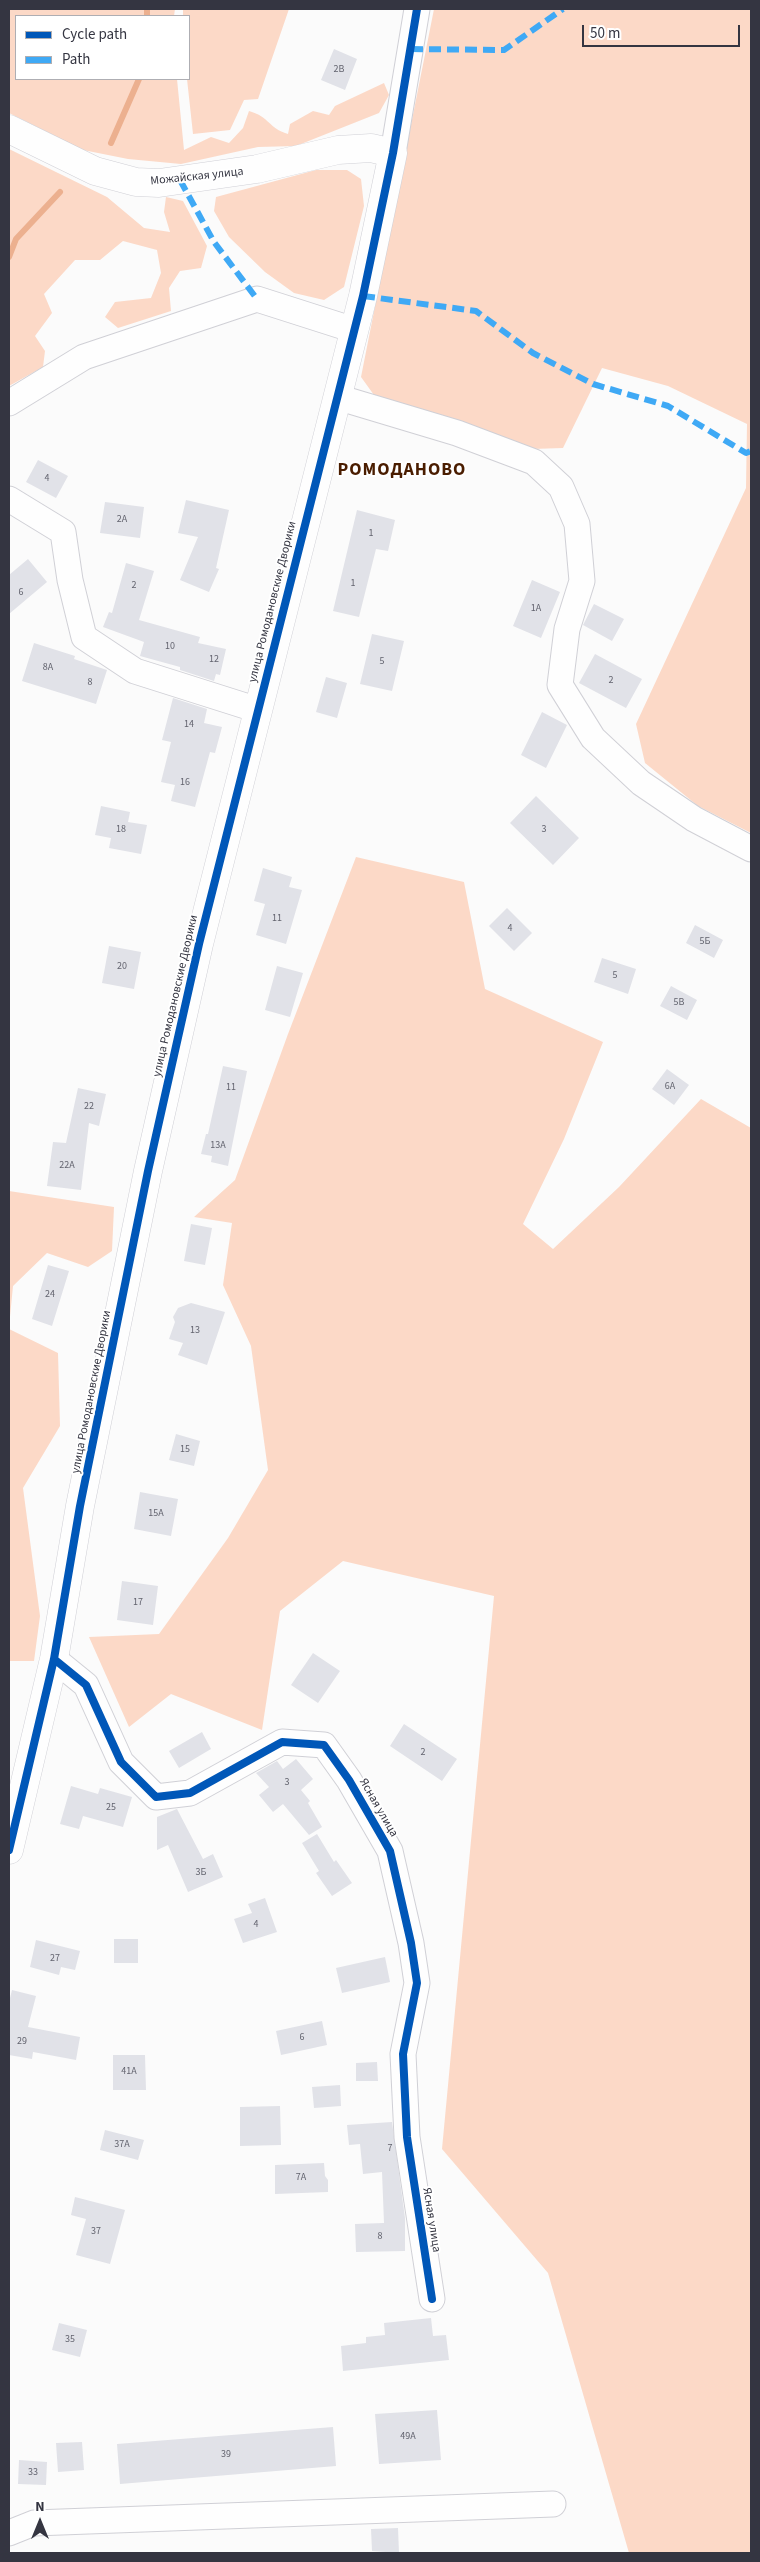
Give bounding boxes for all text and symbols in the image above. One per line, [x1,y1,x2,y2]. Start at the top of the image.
legend [15,15,190,80]
scale bar [585,15,742,47]
text: 50 m [590,23,620,44]
text: Cycle path [62,24,127,45]
text: Path [62,49,90,70]
house number: 2В [334,64,344,76]
street label: Можайская улица [150,165,244,189]
district label: РОМОДАНОВО [336,460,468,482]
house number: 4 [45,473,49,485]
house number: 2А [117,514,127,526]
street label: улица Ромодановские Дворики [246,520,300,684]
house number: 1 [369,528,373,540]
house number: 1 [351,578,355,590]
house number: 2 [132,580,136,592]
house number: 6 [19,587,23,599]
house number: 1А [531,603,541,615]
house number: 10 [165,641,175,653]
house number: 12 [209,654,219,666]
house number: 5 [380,656,384,668]
house number: 8А [43,662,53,674]
house number: 2 [609,675,613,687]
house number: 8 [88,677,92,689]
house number: 14 [184,719,194,731]
house number: 16 [180,777,190,789]
house number: 18 [116,824,126,836]
house number: 3 [542,824,546,836]
house number: 11 [272,913,282,925]
street label: улица Ромодановские Дворики [150,914,202,1078]
house number: 4 [508,923,512,935]
house number: 5Б [700,936,710,948]
house number: 20 [117,961,127,973]
house number: 5 [613,970,617,982]
house number: 5В [674,997,684,1009]
house number: 6А [665,1081,675,1093]
house number: 11 [226,1082,236,1094]
house number: 22 [84,1101,94,1113]
house number: 13А [210,1140,226,1152]
house number: 22А [59,1160,75,1172]
house number: 24 [45,1289,55,1301]
street label: улица Ромодановские Дворики [69,1309,115,1475]
house number: 13 [190,1325,200,1337]
house number: 15 [180,1444,190,1456]
house number: 15А [148,1508,164,1520]
house number: 17 [133,1597,143,1609]
house number: 2 [421,1747,425,1759]
street label: Ясная улица [355,1776,401,1840]
house number: 3 [285,1777,289,1789]
house number: 25 [106,1802,116,1814]
house number: 3Б [196,1867,206,1879]
house number: 4 [254,1919,258,1931]
house number: 27 [50,1953,60,1965]
house number: 6 [300,2032,304,2044]
house number: 29 [17,2036,27,2048]
house number: 41А [121,2066,137,2078]
house number: 37А [114,2139,130,2151]
house number: 7 [388,2143,392,2155]
house number: 7А [296,2172,306,2184]
street label: Ясная улица [419,2187,443,2253]
house number: 37 [91,2226,101,2238]
house number: 8 [378,2231,382,2243]
house number: 35 [65,2334,75,2346]
house number: 49А [400,2431,416,2443]
house number: 39 [221,2449,231,2461]
house number: 33 [28,2467,38,2479]
north arrow [15,2497,65,2547]
text: N [35,2497,45,2517]

